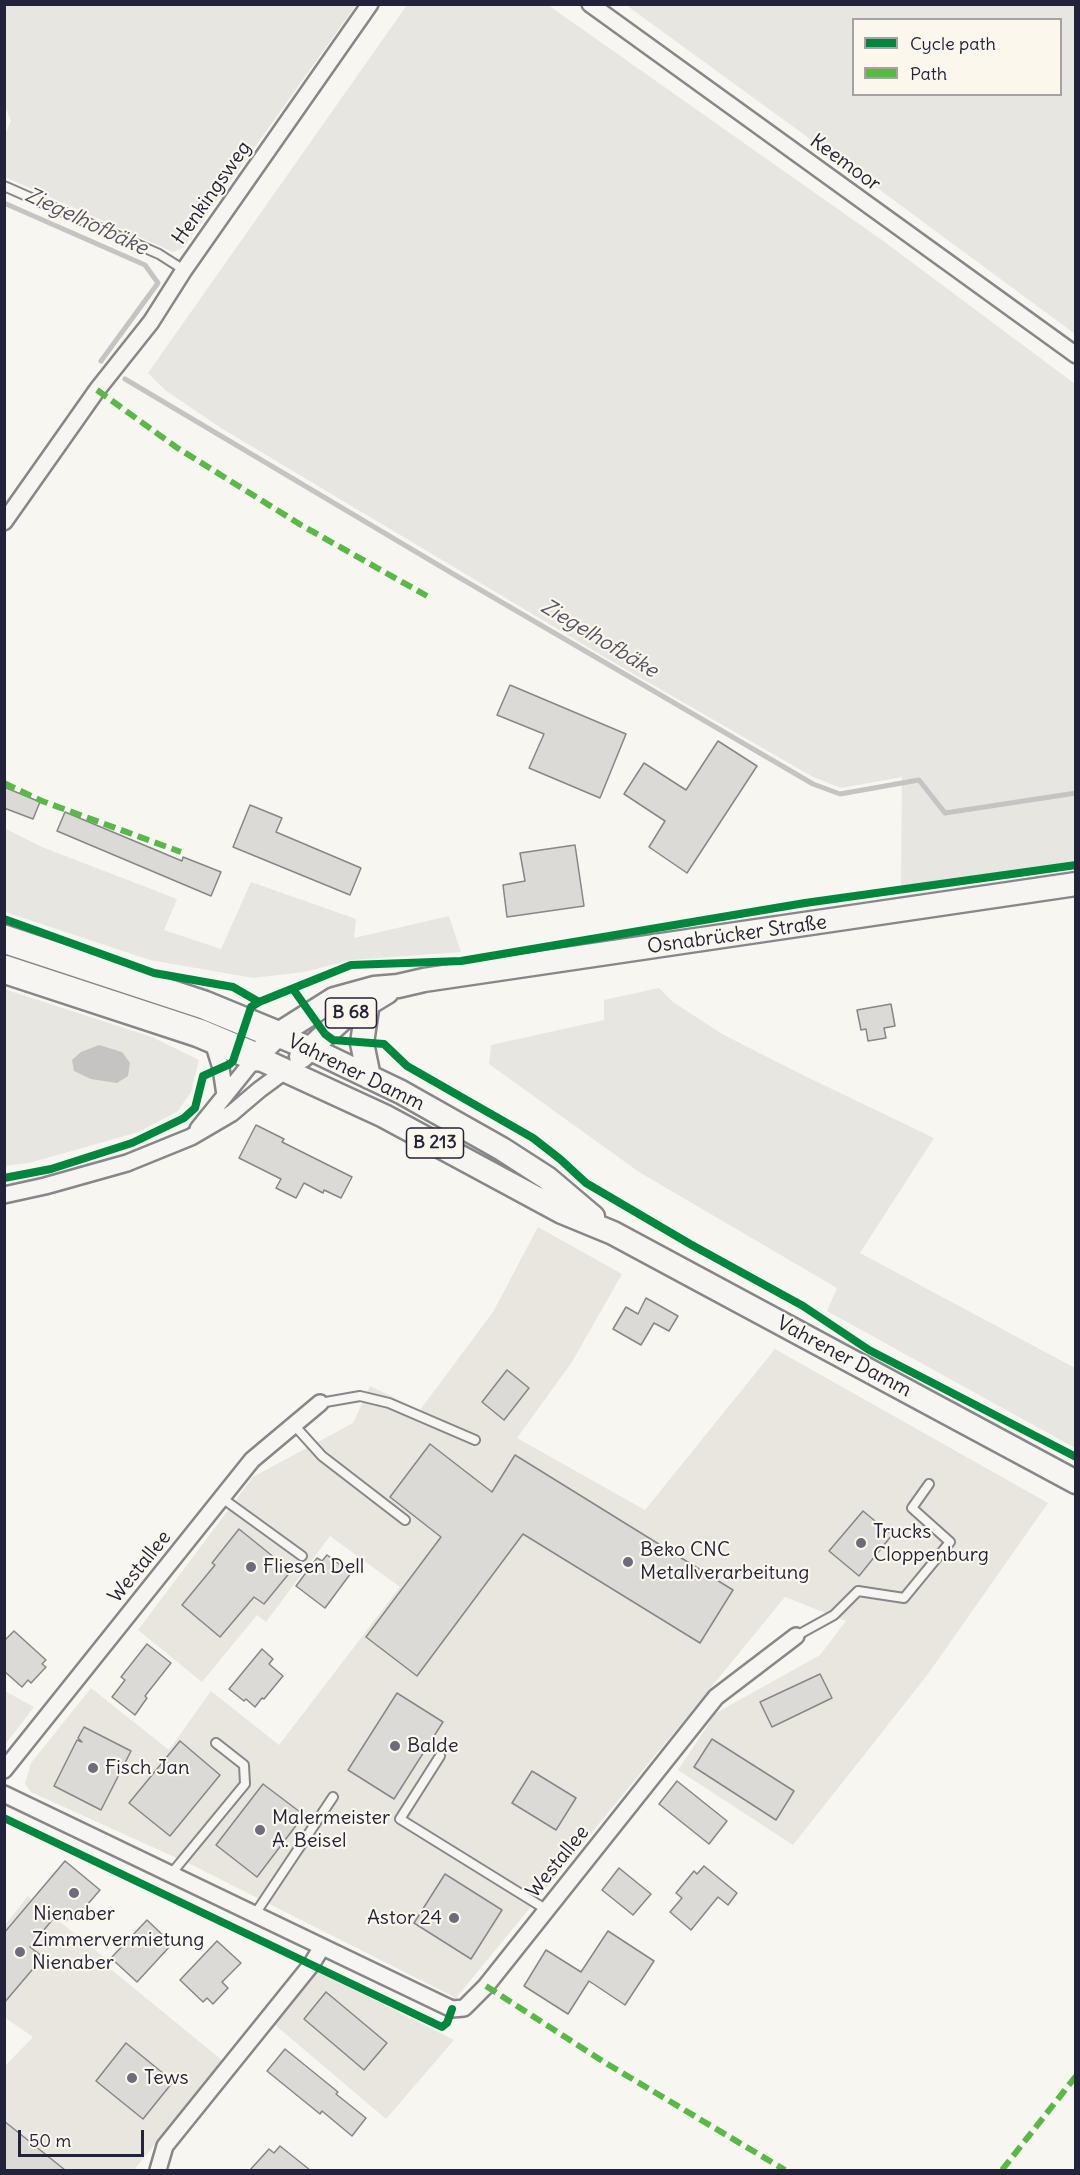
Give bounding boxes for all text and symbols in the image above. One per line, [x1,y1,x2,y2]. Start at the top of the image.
legend [852,18,1062,96]
text: Cycle path [910,32,996,55]
text: Path [910,62,947,85]
street label: Keemoor [805,129,885,197]
street label: Henkingsweg [168,137,256,249]
water label: Ziegelhofbäke [21,183,151,261]
water label: Ziegelhofbäke [536,594,662,684]
street label: Osnabrücker Straße [646,911,828,959]
road number: B 68 [326,998,376,1028]
street label: Vahrener Damm [284,1030,428,1116]
road number: B 213 [406,1128,464,1158]
street label: Vahrener Damm [773,1311,915,1403]
place label: Trucks Cloppenburg [873,1520,989,1567]
street label: Westallee [104,1526,176,1608]
marker: Trucks Cloppenburg [854,1536,868,1550]
place label: Beko CNC Metallverarbeitung [640,1538,809,1585]
place label: Fliesen Dell [263,1555,364,1579]
marker: Beko CNC Metallverarbeitung [621,1555,635,1569]
marker: Fliesen Dell [244,1560,258,1574]
place label: Balde [407,1734,458,1758]
marker: Balde [388,1739,402,1753]
place label: Fisch Jan [105,1756,189,1780]
marker: Fisch Jan [86,1761,100,1775]
place label: Malermeister A. Beisel [272,1806,390,1853]
street label: Westallee [522,1821,594,1903]
marker: Malermeister A. Beisel [253,1823,267,1837]
marker: Nienaber [67,1886,81,1900]
place label: Nienaber [33,1902,115,1926]
place label: Astor 24 [367,1906,442,1930]
marker: Astor 24 [447,1911,461,1925]
place label: Zimmervermietung Nienaber [32,1928,204,1975]
marker: Zimmervermietung Nienaber [13,1945,27,1959]
place label: Tews [144,2066,189,2090]
marker: Tews [125,2071,139,2085]
scale bar [21,2118,147,2156]
text: 50 m [29,2129,71,2152]

